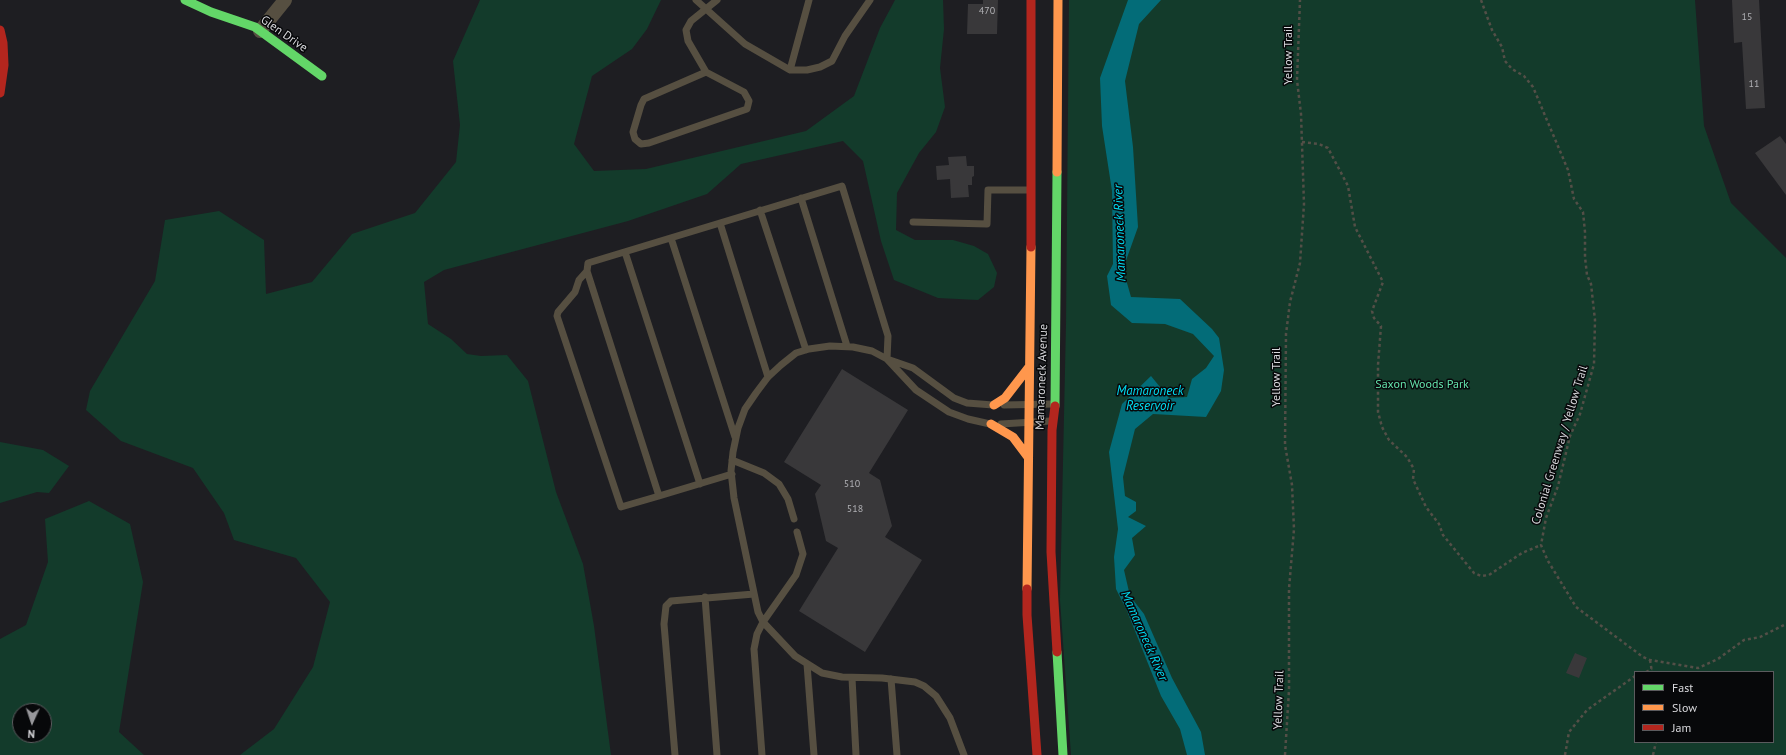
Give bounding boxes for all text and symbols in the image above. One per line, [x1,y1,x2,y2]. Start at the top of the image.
house number: 470 [979,5,995,17]
house number: 15 [1742,11,1752,23]
street label: Glen Drive [258,13,310,55]
street label: Yellow Trail [1282,25,1296,85]
house number: 11 [1749,78,1759,90]
water label: Mamaroneck River [1111,184,1129,282]
street label: Mamaroneck Avenue [1033,324,1051,430]
street label: Yellow Trail [1270,347,1284,407]
street label: Colonial Greenway / Yellow Trail [1529,364,1591,526]
park label: Saxon Woods Park [1375,378,1469,392]
water label: Mamaroneck Reservoir [1116,383,1184,414]
house number: 510 [844,478,860,490]
house number: 518 [847,503,863,515]
water label: Mamaroneck River [1117,588,1171,684]
street label: Yellow Trail [1271,670,1287,730]
legend [1634,671,1774,743]
text: Fast [1672,680,1693,695]
text: Slow [1672,700,1697,715]
north arrow [12,703,52,743]
text: Jam [1672,720,1691,735]
text: N [27,727,35,741]

